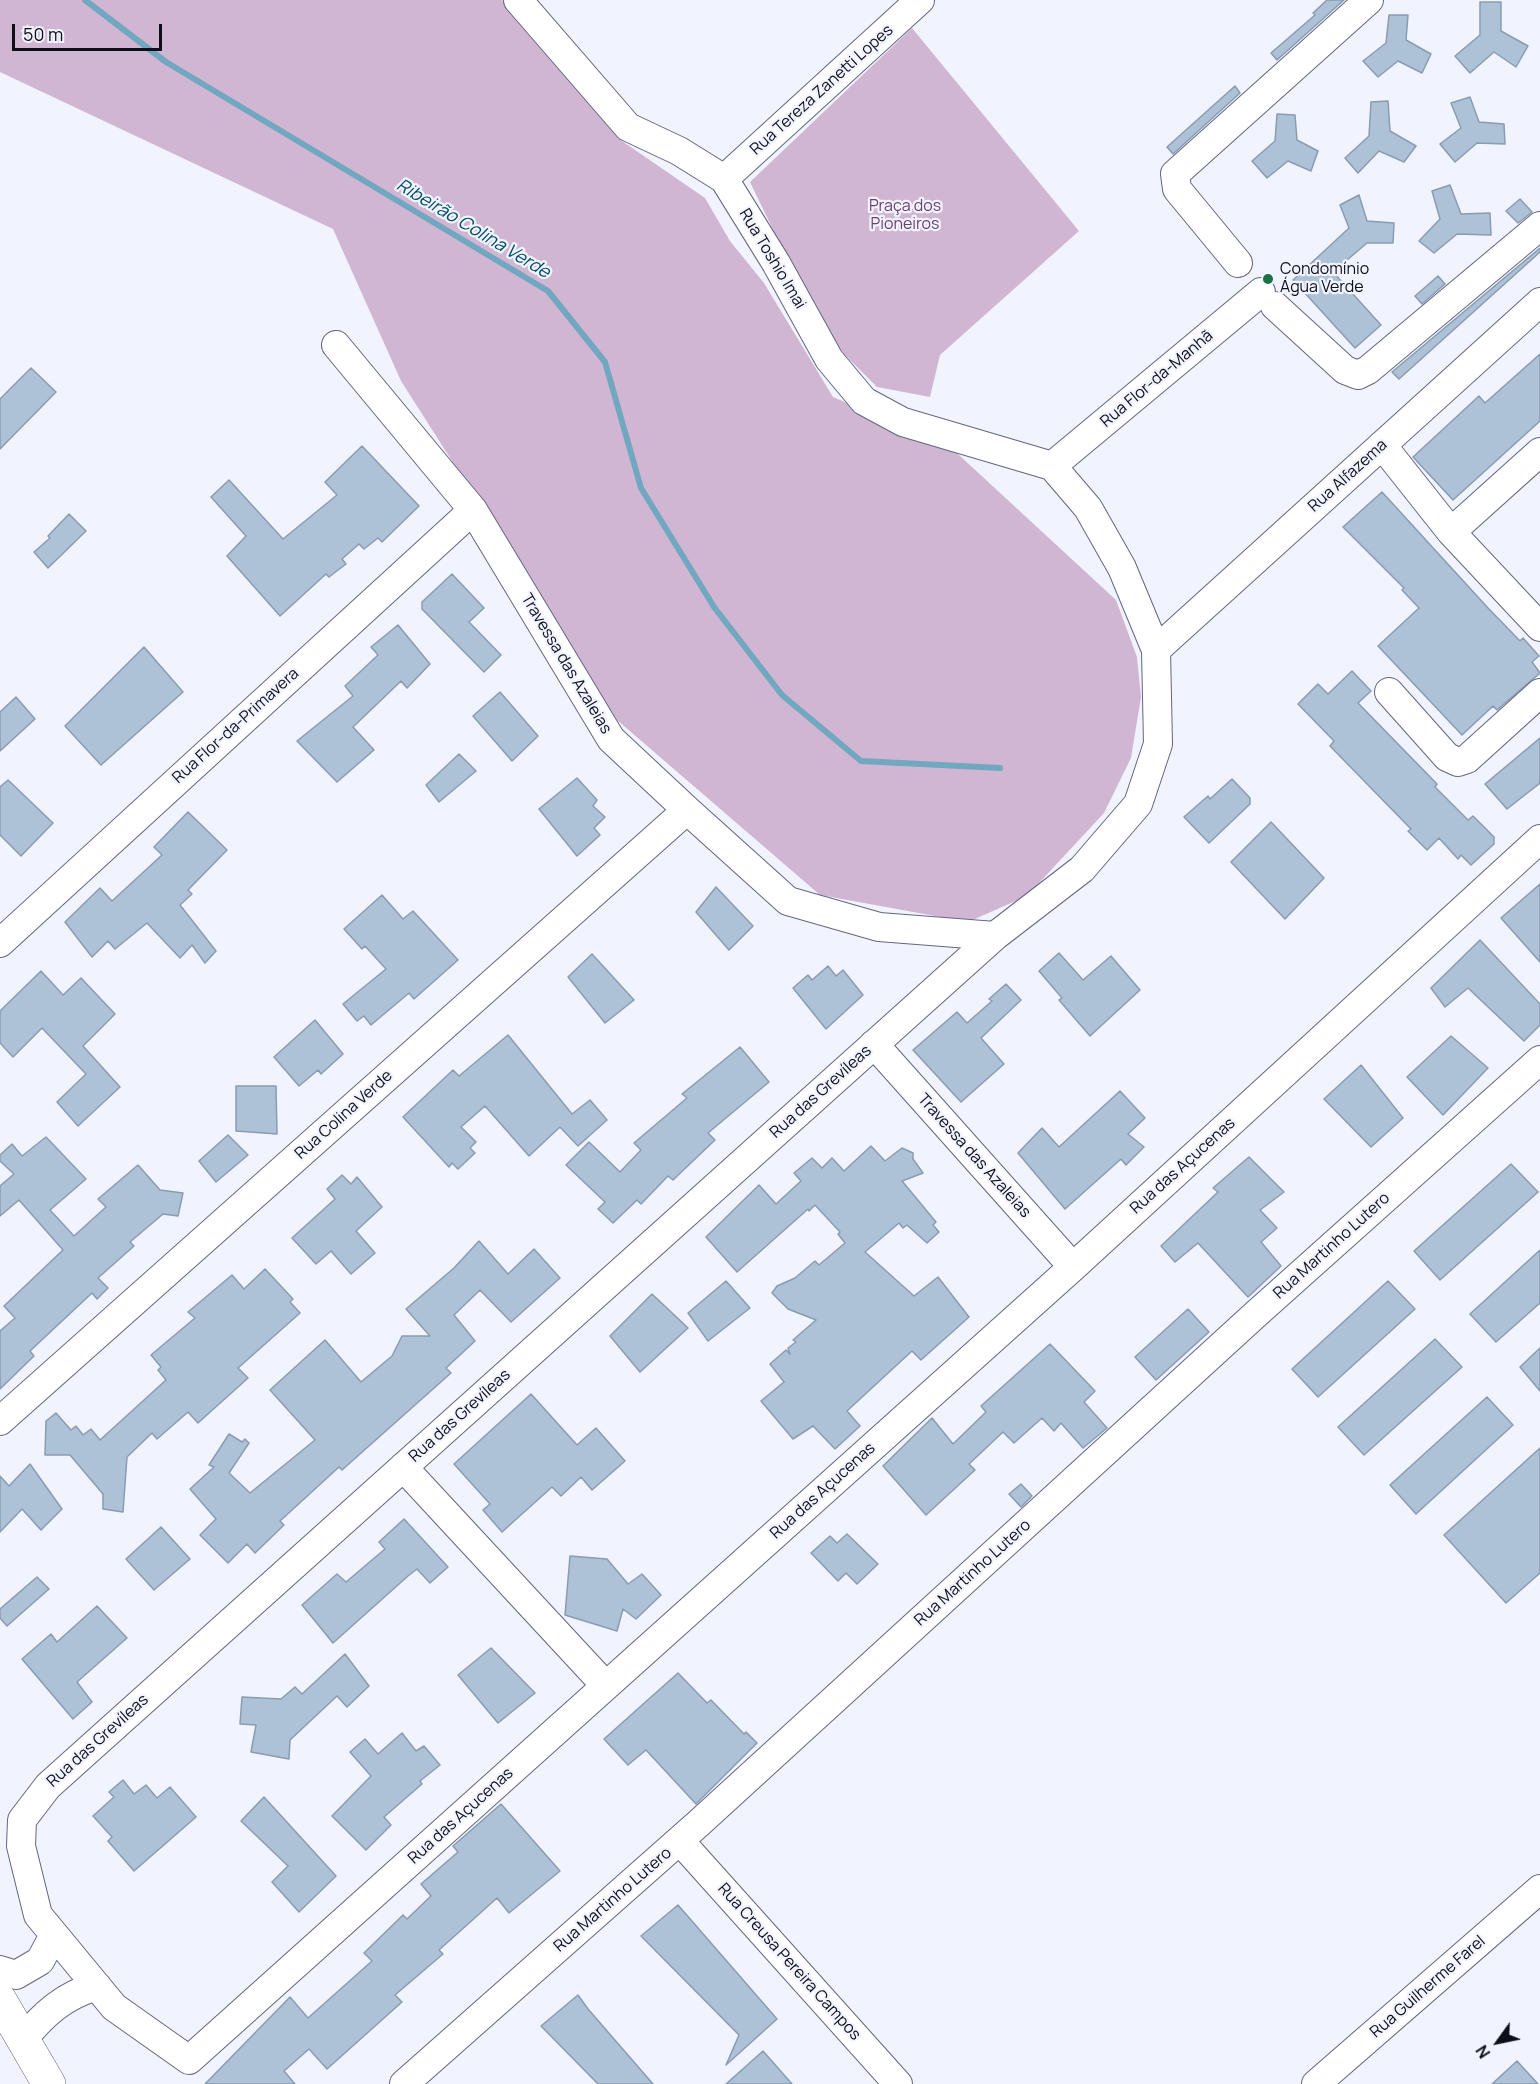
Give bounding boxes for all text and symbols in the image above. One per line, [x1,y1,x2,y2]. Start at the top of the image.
scale bar [15,12,165,50]
street label: Rua Tereza Zanetti Lopes [747,21,897,159]
text: 50 m [23,22,63,46]
water label: Ribeirão Colina Verde [392,175,554,283]
park label: Praça dos Pioneiros [869,197,941,235]
street label: Rua Toshio Imai [735,205,809,313]
place label: Condomínio Água Verde [1280,260,1369,298]
marker: Condomínio Água Verde [1261,272,1275,286]
street label: Rua Flor-da-Manhã [1097,326,1217,432]
street label: Rua Alfazema [1305,436,1391,516]
street label: Travessa das Azaleias [517,591,615,737]
street label: Rua Flor-da-Primavera [169,664,303,788]
street label: Rua das Grevíleas [766,1041,876,1143]
street label: Rua Colina Verde [291,1066,397,1164]
street label: Travessa das Azaleias [913,1090,1035,1222]
street label: Rua das Açucenas [1127,1114,1239,1218]
street label: Rua Martinho Lutero [1270,1189,1394,1303]
street label: Rua das Grevíleas [405,1365,515,1467]
street label: Rua das Açucenas [767,1439,879,1543]
street label: Rua Martinho Lutero [911,1516,1035,1630]
street label: Rua das Grevíleas [43,1690,153,1792]
street label: Rua das Açucenas [405,1764,517,1868]
street label: Rua Martinho Lutero [550,1844,676,1956]
street label: Rua Creusa Pereira Campos [713,1880,865,2044]
street label: Rua Guilherme Farel [1367,1932,1489,2042]
north arrow [1468,2012,1528,2072]
text: N [1471,2041,1495,2063]

